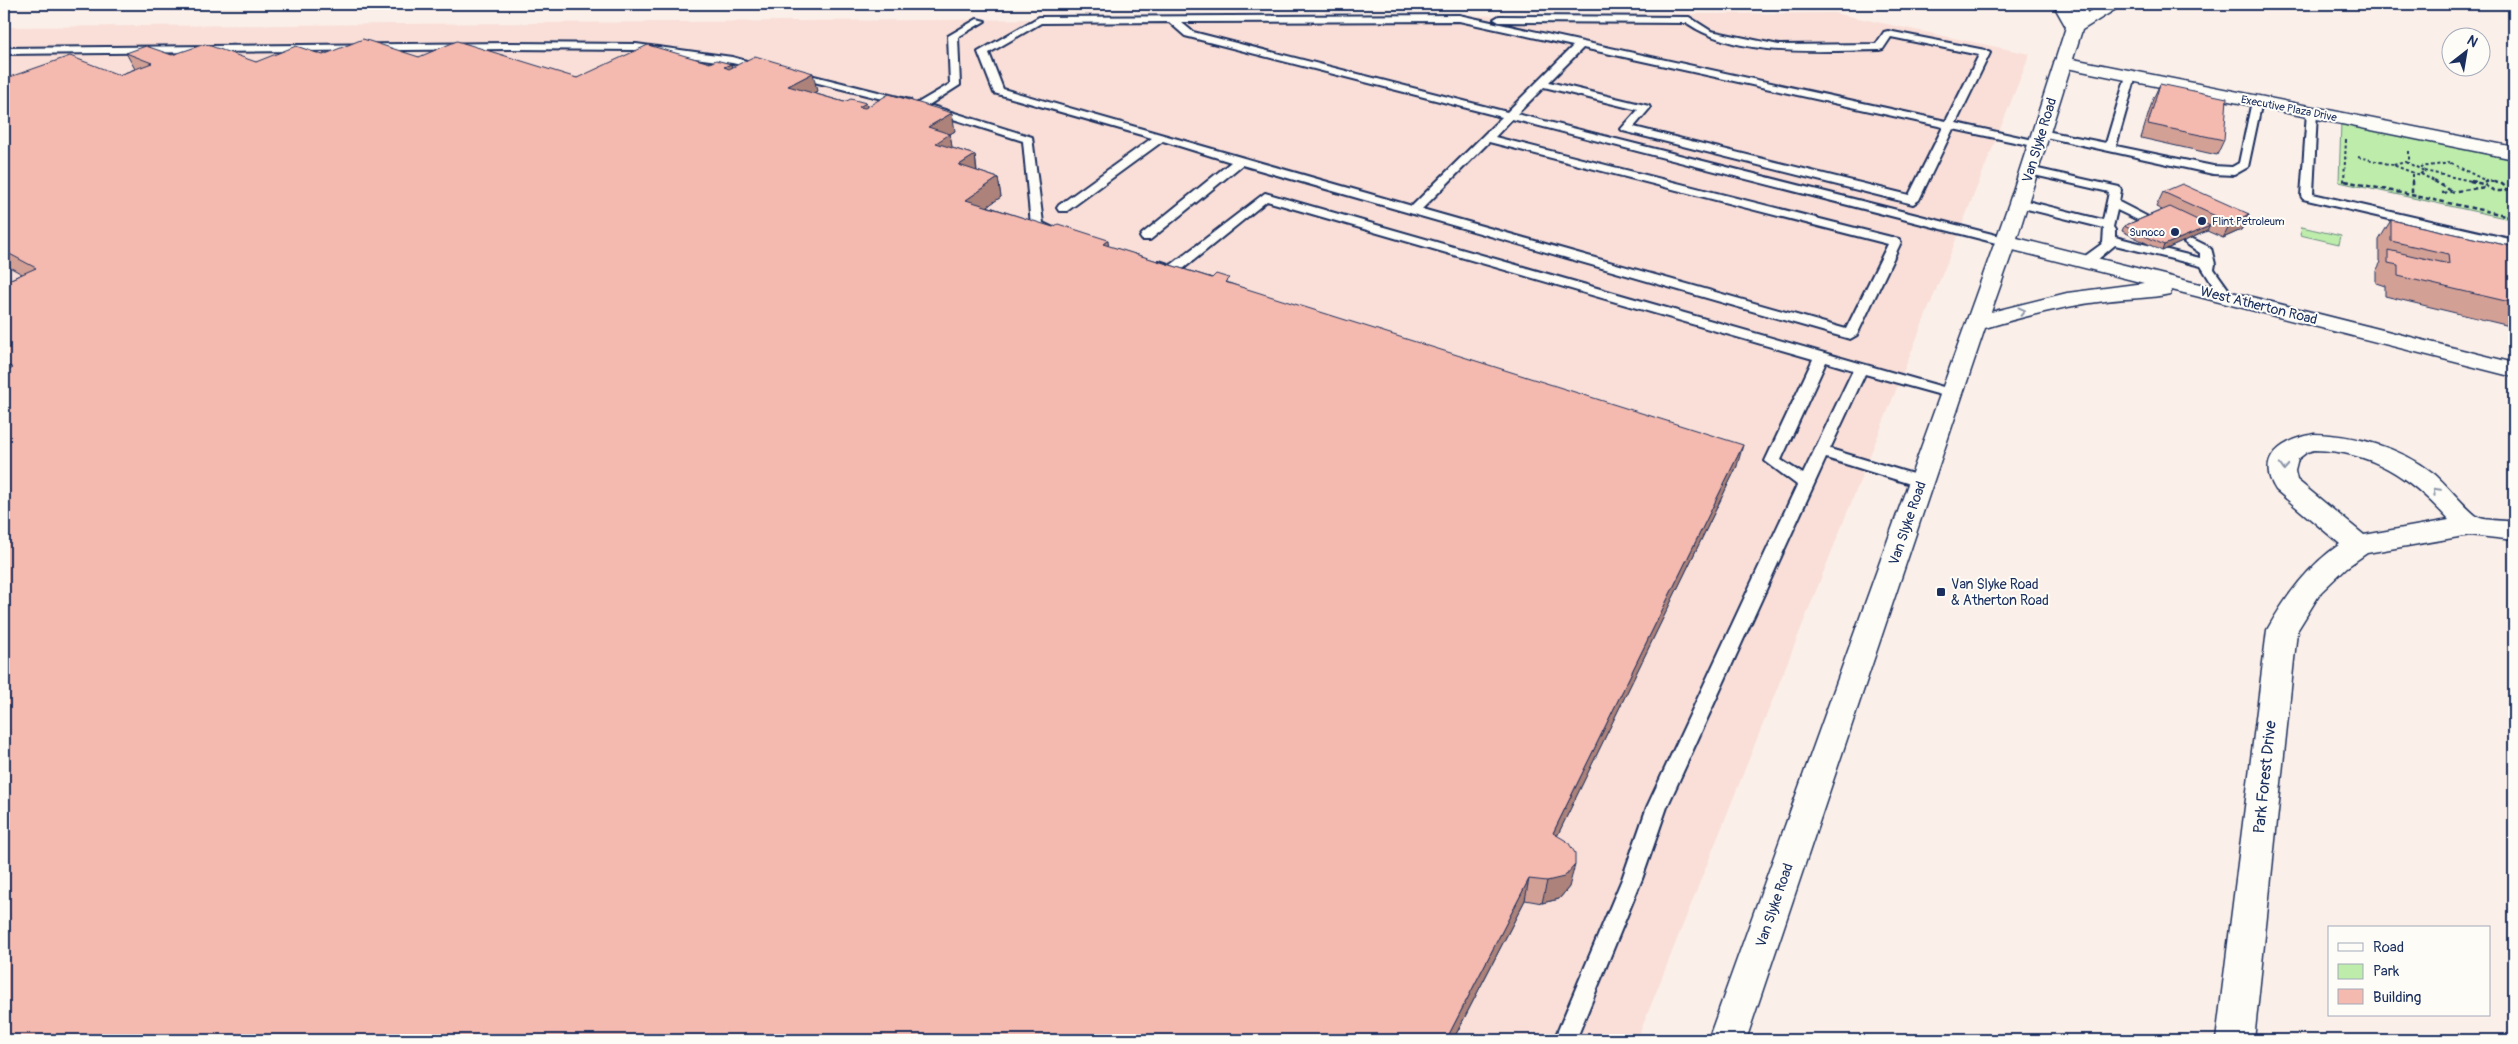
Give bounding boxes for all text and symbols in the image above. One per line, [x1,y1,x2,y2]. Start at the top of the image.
north arrow [2440,28,2490,78]
text: N [2464,32,2481,51]
street label: Executive Plaza Drive [2240,93,2338,124]
street label: Van Slyke Road [2019,96,2060,185]
marker: Flint Petroleum [2196,215,2208,227]
place label: Flint Petroleum [2212,215,2285,228]
place label: Sunoco [2129,226,2165,239]
marker: Sunoco [2169,226,2181,238]
street label: West Atherton Road [2199,283,2319,328]
one-way arrow [2018,306,2026,317]
one-way arrow [2278,464,2289,472]
street label: Van Slyke Road [1885,479,1930,567]
one-way arrow [2433,488,2442,497]
place label: Van Slyke Road & Atherton Road [1951,576,2049,609]
marker: Van Slyke Road & Atherton Road [1935,586,1947,598]
street label: Park Forest Drive [2249,720,2281,835]
street label: Van Slyke Road [1752,861,1797,949]
legend [2328,926,2490,1016]
text: Road [2373,938,2404,957]
text: Park [2373,962,2400,981]
text: Building [2373,988,2421,1007]

